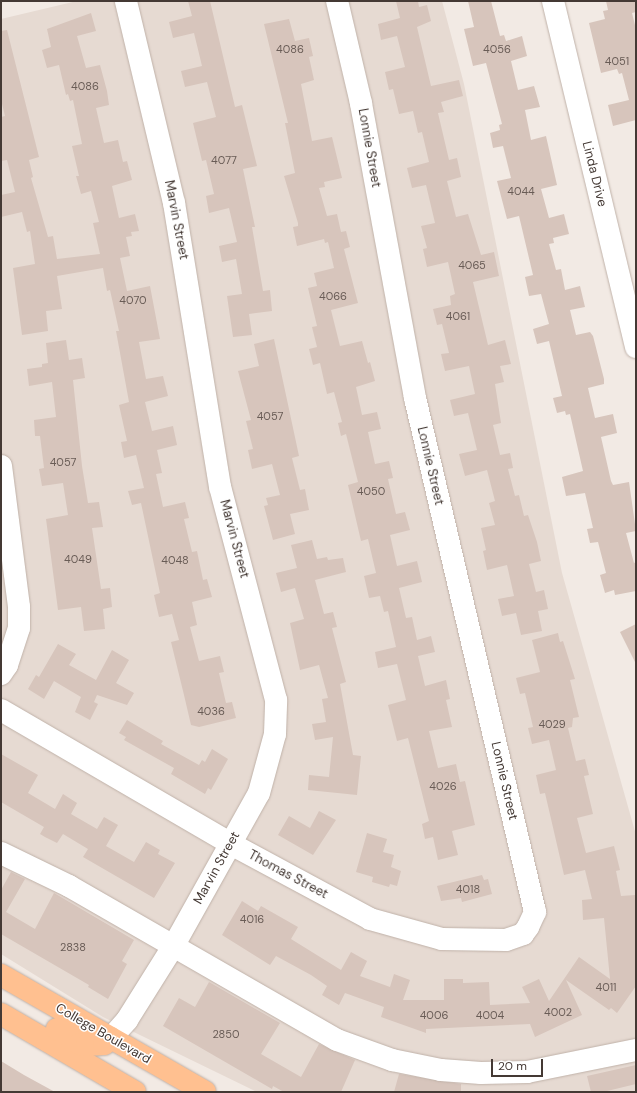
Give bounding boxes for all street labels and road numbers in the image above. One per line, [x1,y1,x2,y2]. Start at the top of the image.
street label: Lonnie Street [354,107,384,189]
street label: Linda Drive [578,140,610,208]
street label: Marvin Street [161,179,191,261]
street label: Lonnie Street [413,425,447,507]
street label: Marvin Street [216,498,252,580]
street label: Lonnie Street [487,740,521,822]
street label: Marvin Street [191,829,243,907]
street label: Thomas Street [246,847,330,903]
street label: College Boulevard [53,1000,153,1068]

